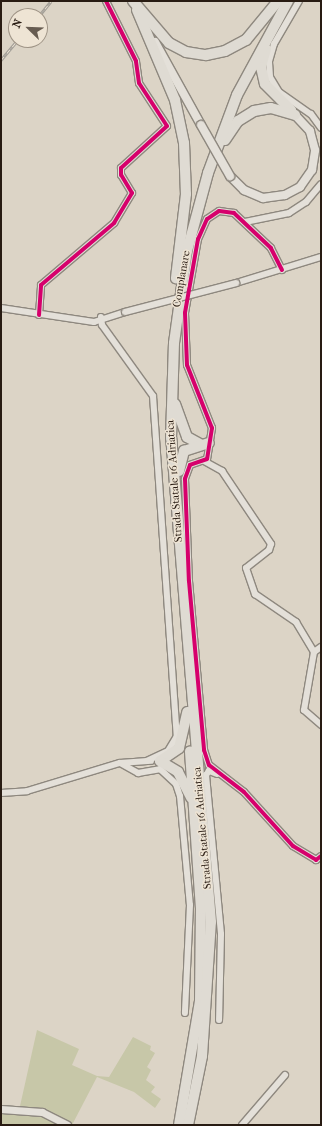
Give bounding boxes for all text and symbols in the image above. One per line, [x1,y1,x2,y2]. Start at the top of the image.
north arrow [8,8,48,48]
text: N [10,17,25,30]
street label: Complanare [170,249,194,309]
street label: Strada Statale 16 Adriatica [164,419,186,543]
street label: Strada Statale 16 Adriatica [191,766,215,890]

